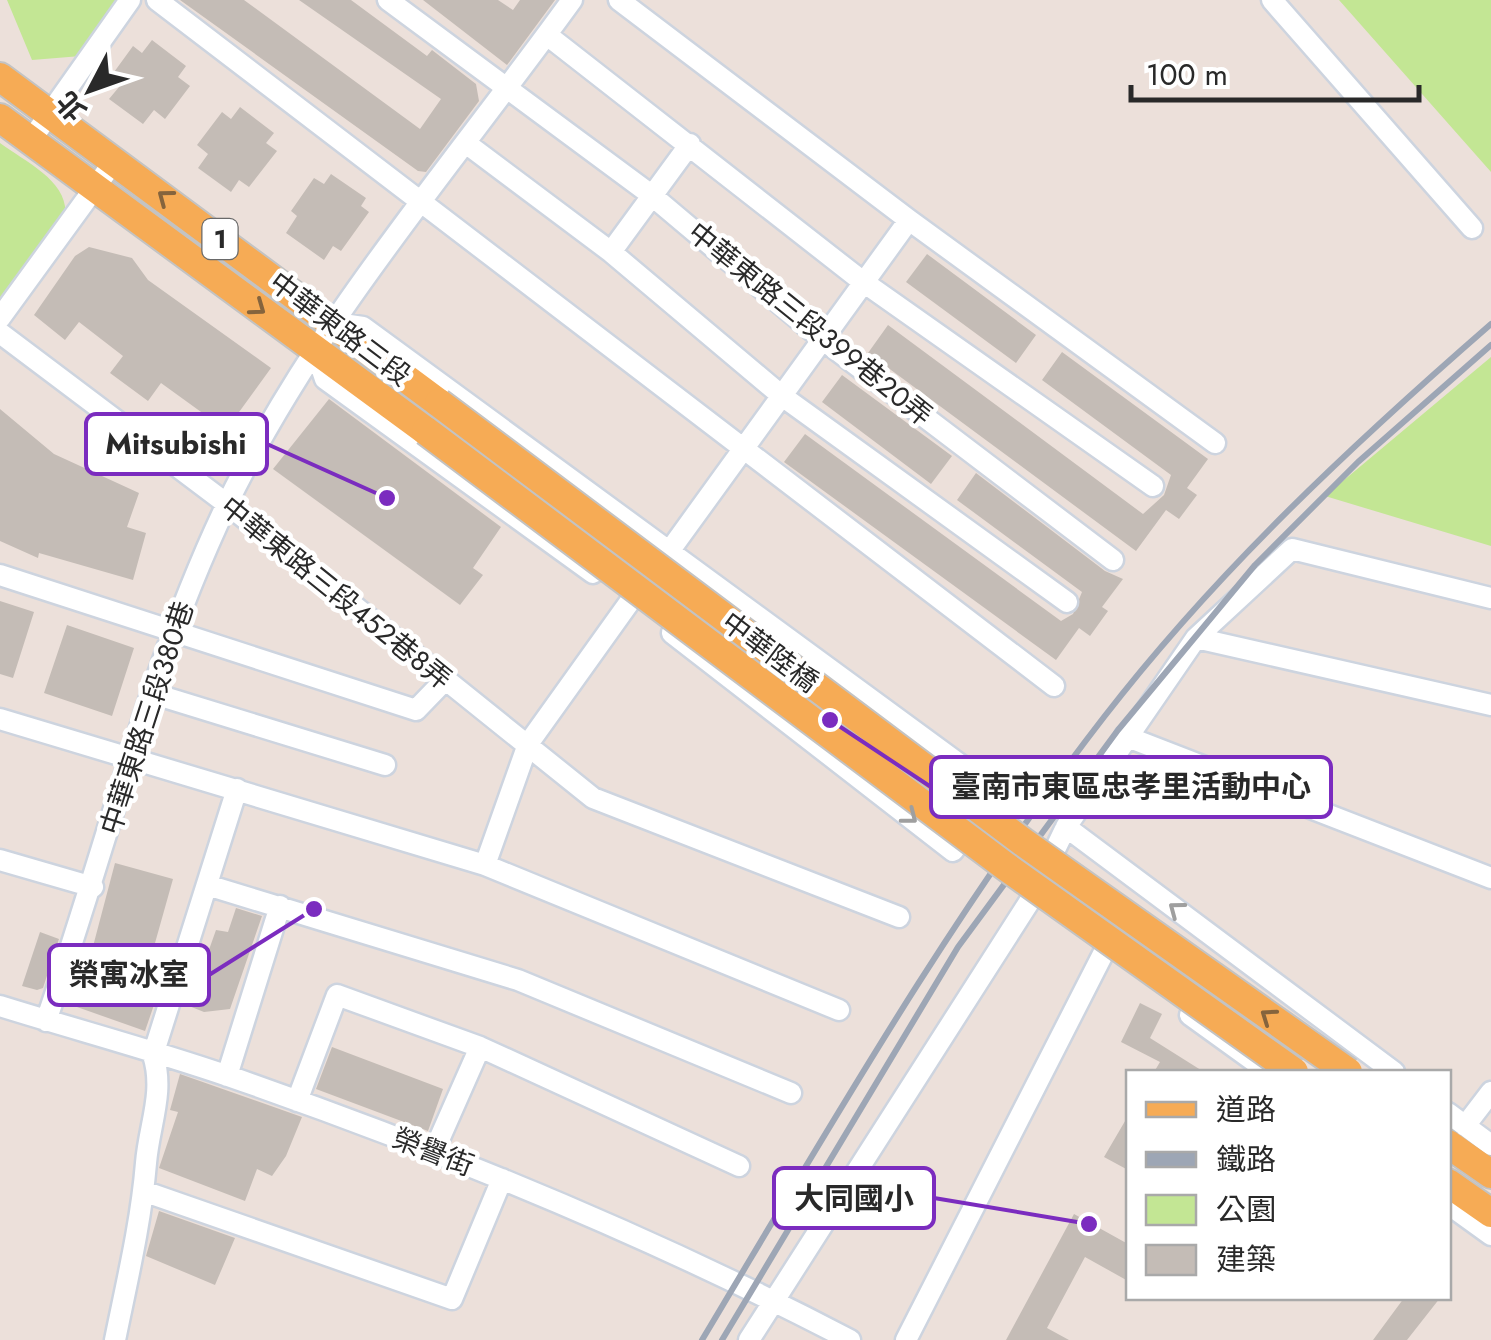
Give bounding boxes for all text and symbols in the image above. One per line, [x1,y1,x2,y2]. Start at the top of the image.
north arrow [40,40,140,140]
scale bar [1131,40,1418,102]
text: 100 m [1146,53,1228,96]
text: 北 [47,82,96,130]
one-way arrow [158,191,176,208]
street label: 中華東路三段399巷20弄 [679,212,941,436]
road number: 1 [202,219,238,259]
street label: 中華東路三段 [261,262,419,396]
one-way arrow [247,297,265,314]
callout: Mitsubishi [86,414,267,474]
text: Mitsubishi [105,422,247,465]
street label: 中華東路三段452巷8弄 [211,487,461,699]
street label: 中華東路三段380巷 [90,596,204,840]
street label: 中華陸橋 [713,602,827,702]
callout: 臺南市東區忠孝里活動中心 [931,757,1331,817]
text: 臺南市東區忠孝里活動中心 [951,765,1311,808]
one-way arrow [898,805,916,823]
one-way arrow [1169,904,1187,921]
callout: 榮寓冰室 [49,945,209,1005]
text: 榮寓冰室 [69,953,189,996]
one-way arrow [1261,1010,1280,1028]
legend [1126,1070,1451,1300]
text: 道路 [1216,1088,1276,1131]
street label: 榮譽街 [386,1118,480,1186]
text: 鐵路 [1216,1138,1276,1181]
callout: 大同國小 [774,1168,934,1228]
text: 大同國小 [794,1177,914,1220]
text: 公園 [1216,1188,1276,1231]
text: 建築 [1216,1238,1276,1281]

